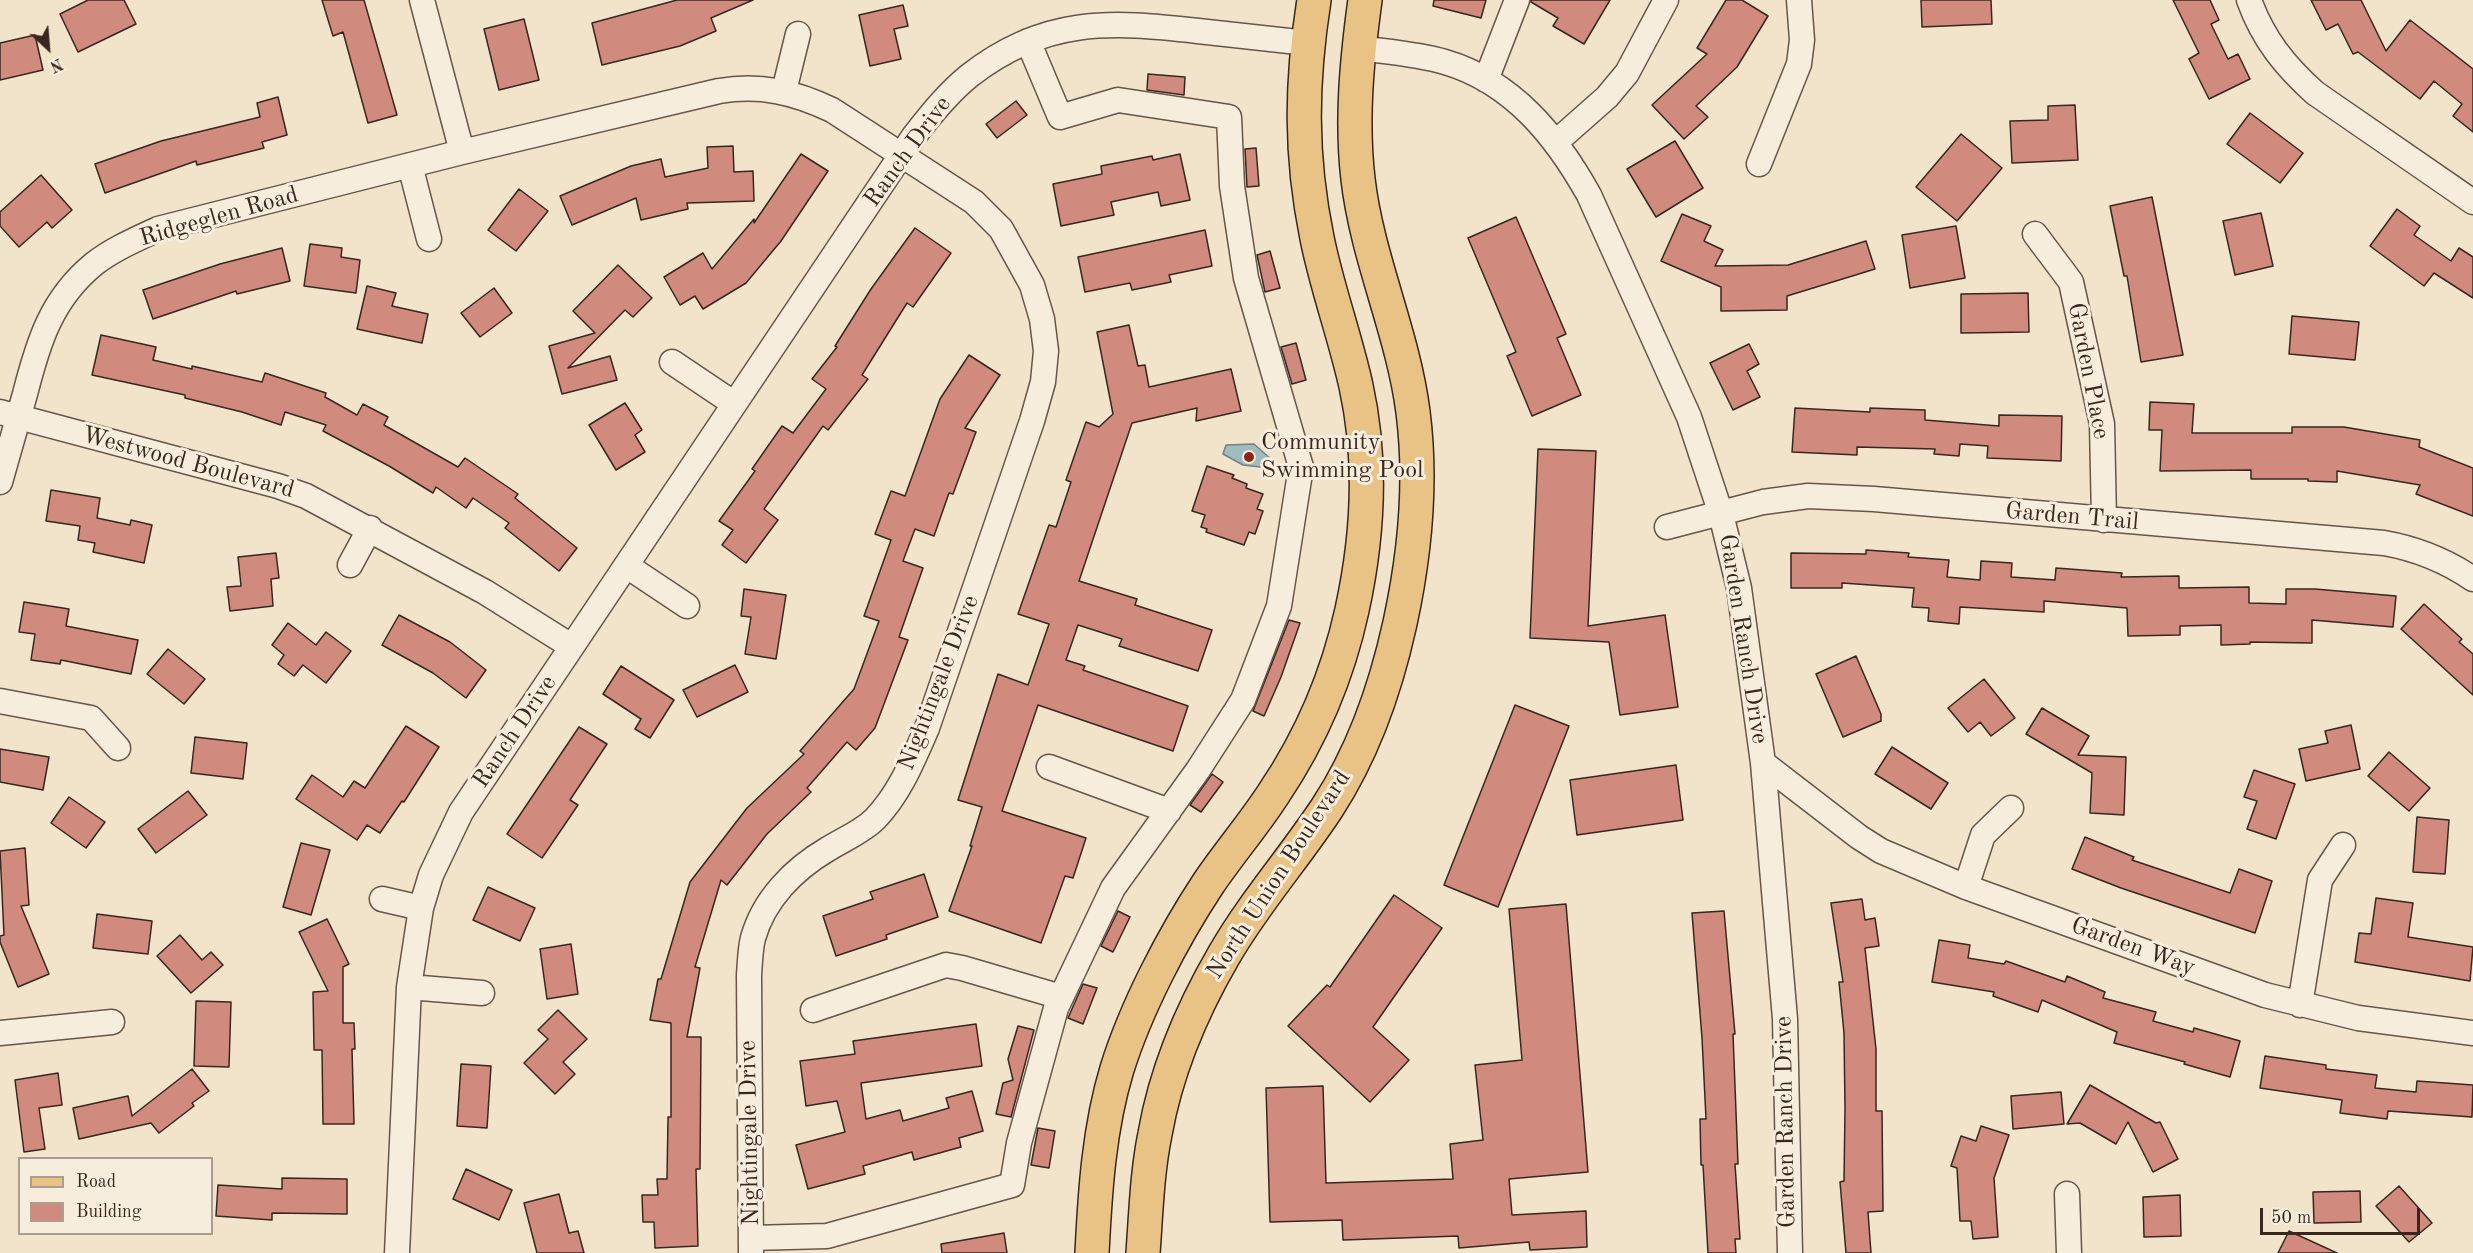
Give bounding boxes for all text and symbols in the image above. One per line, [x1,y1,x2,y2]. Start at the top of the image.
north arrow [18,18,78,78]
text: N [47,54,65,74]
street label: Ranch Drive [858,91,958,213]
street label: Ridgeglen Road [136,181,302,253]
street label: Garden Place [2061,300,2115,442]
street label: Westwood Boulevard [79,421,297,505]
place label: Community Swimming Pool [1261,429,1424,485]
marker: Community Swimming Pool [1242,450,1256,464]
street label: Garden Trail [2004,497,2140,537]
street label: Garden Ranch Drive [1712,532,1774,746]
street label: Nightingale Drive [892,591,986,775]
street label: Ranch Drive [467,670,563,794]
street label: North Union Boulevard [1201,765,1357,985]
street label: Garden Way [2067,911,2199,983]
street label: Garden Ranch Drive [1770,1016,1802,1228]
street label: Nightingale Drive [734,1040,766,1226]
legend [18,1157,213,1235]
text: Road [76,1173,116,1191]
scale bar [2263,1196,2424,1234]
text: Building [76,1203,141,1221]
text: 50 m [2271,1209,2311,1227]

